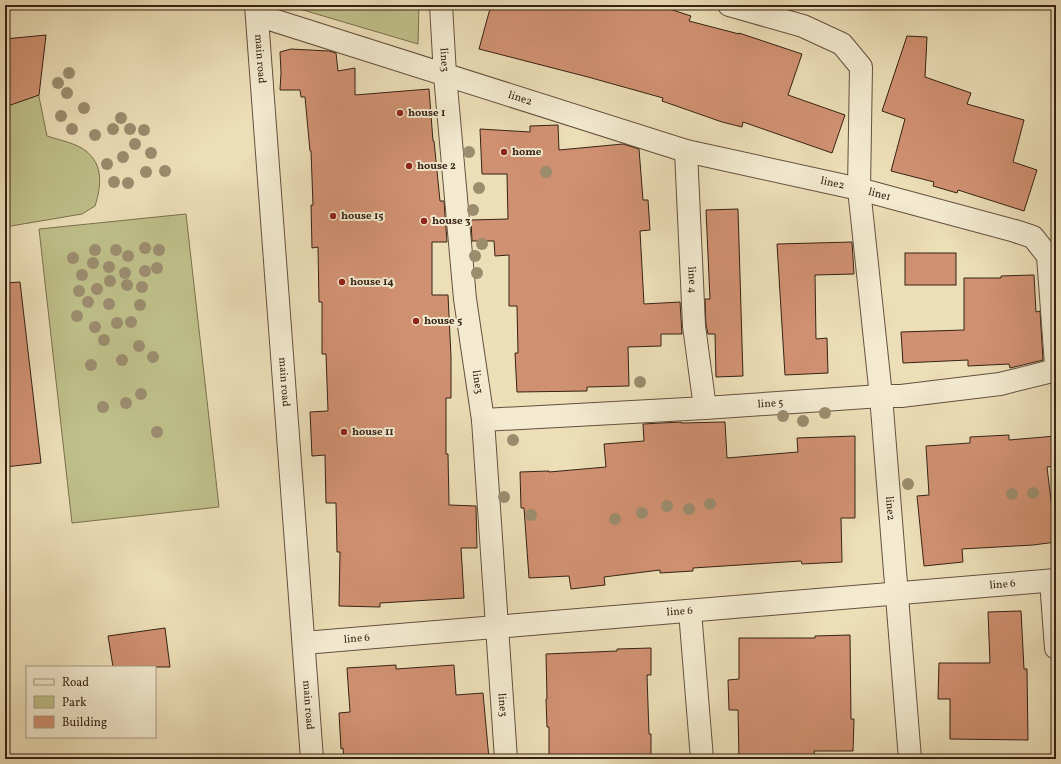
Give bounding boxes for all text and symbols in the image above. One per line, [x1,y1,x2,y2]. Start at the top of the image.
street label: main road [251,34,269,84]
street label: line3 [436,47,452,73]
street label: line2 [506,88,534,109]
place label: house 1 [408,106,445,121]
marker: house 1 [395,108,405,118]
place label: home [512,145,542,160]
marker: home [499,147,509,157]
place label: house 2 [417,159,456,174]
marker: house 2 [404,161,414,171]
street label: line2 [819,173,846,193]
street label: line1 [867,184,892,205]
place label: house 15 [341,209,384,224]
marker: house 15 [328,211,338,221]
place label: house 3 [432,214,471,229]
marker: house 3 [419,216,429,226]
street label: line 4 [684,266,700,294]
place label: house 14 [350,275,394,290]
marker: house 14 [337,277,347,287]
place label: house 5 [424,314,462,329]
marker: house 5 [411,316,421,326]
street label: main road [275,357,293,407]
street label: line3 [468,369,487,395]
street label: line 5 [757,395,784,412]
place label: house 11 [352,425,394,440]
marker: house 11 [339,427,349,437]
street label: line2 [882,496,898,521]
street label: line 6 [989,576,1017,593]
street label: line 6 [666,603,694,620]
street label: line 6 [343,630,371,647]
legend [26,666,156,738]
text: Road [62,675,89,691]
street label: main road [299,680,317,730]
street label: line3 [494,692,511,718]
text: Park [62,695,87,711]
text: Building [62,715,107,731]

